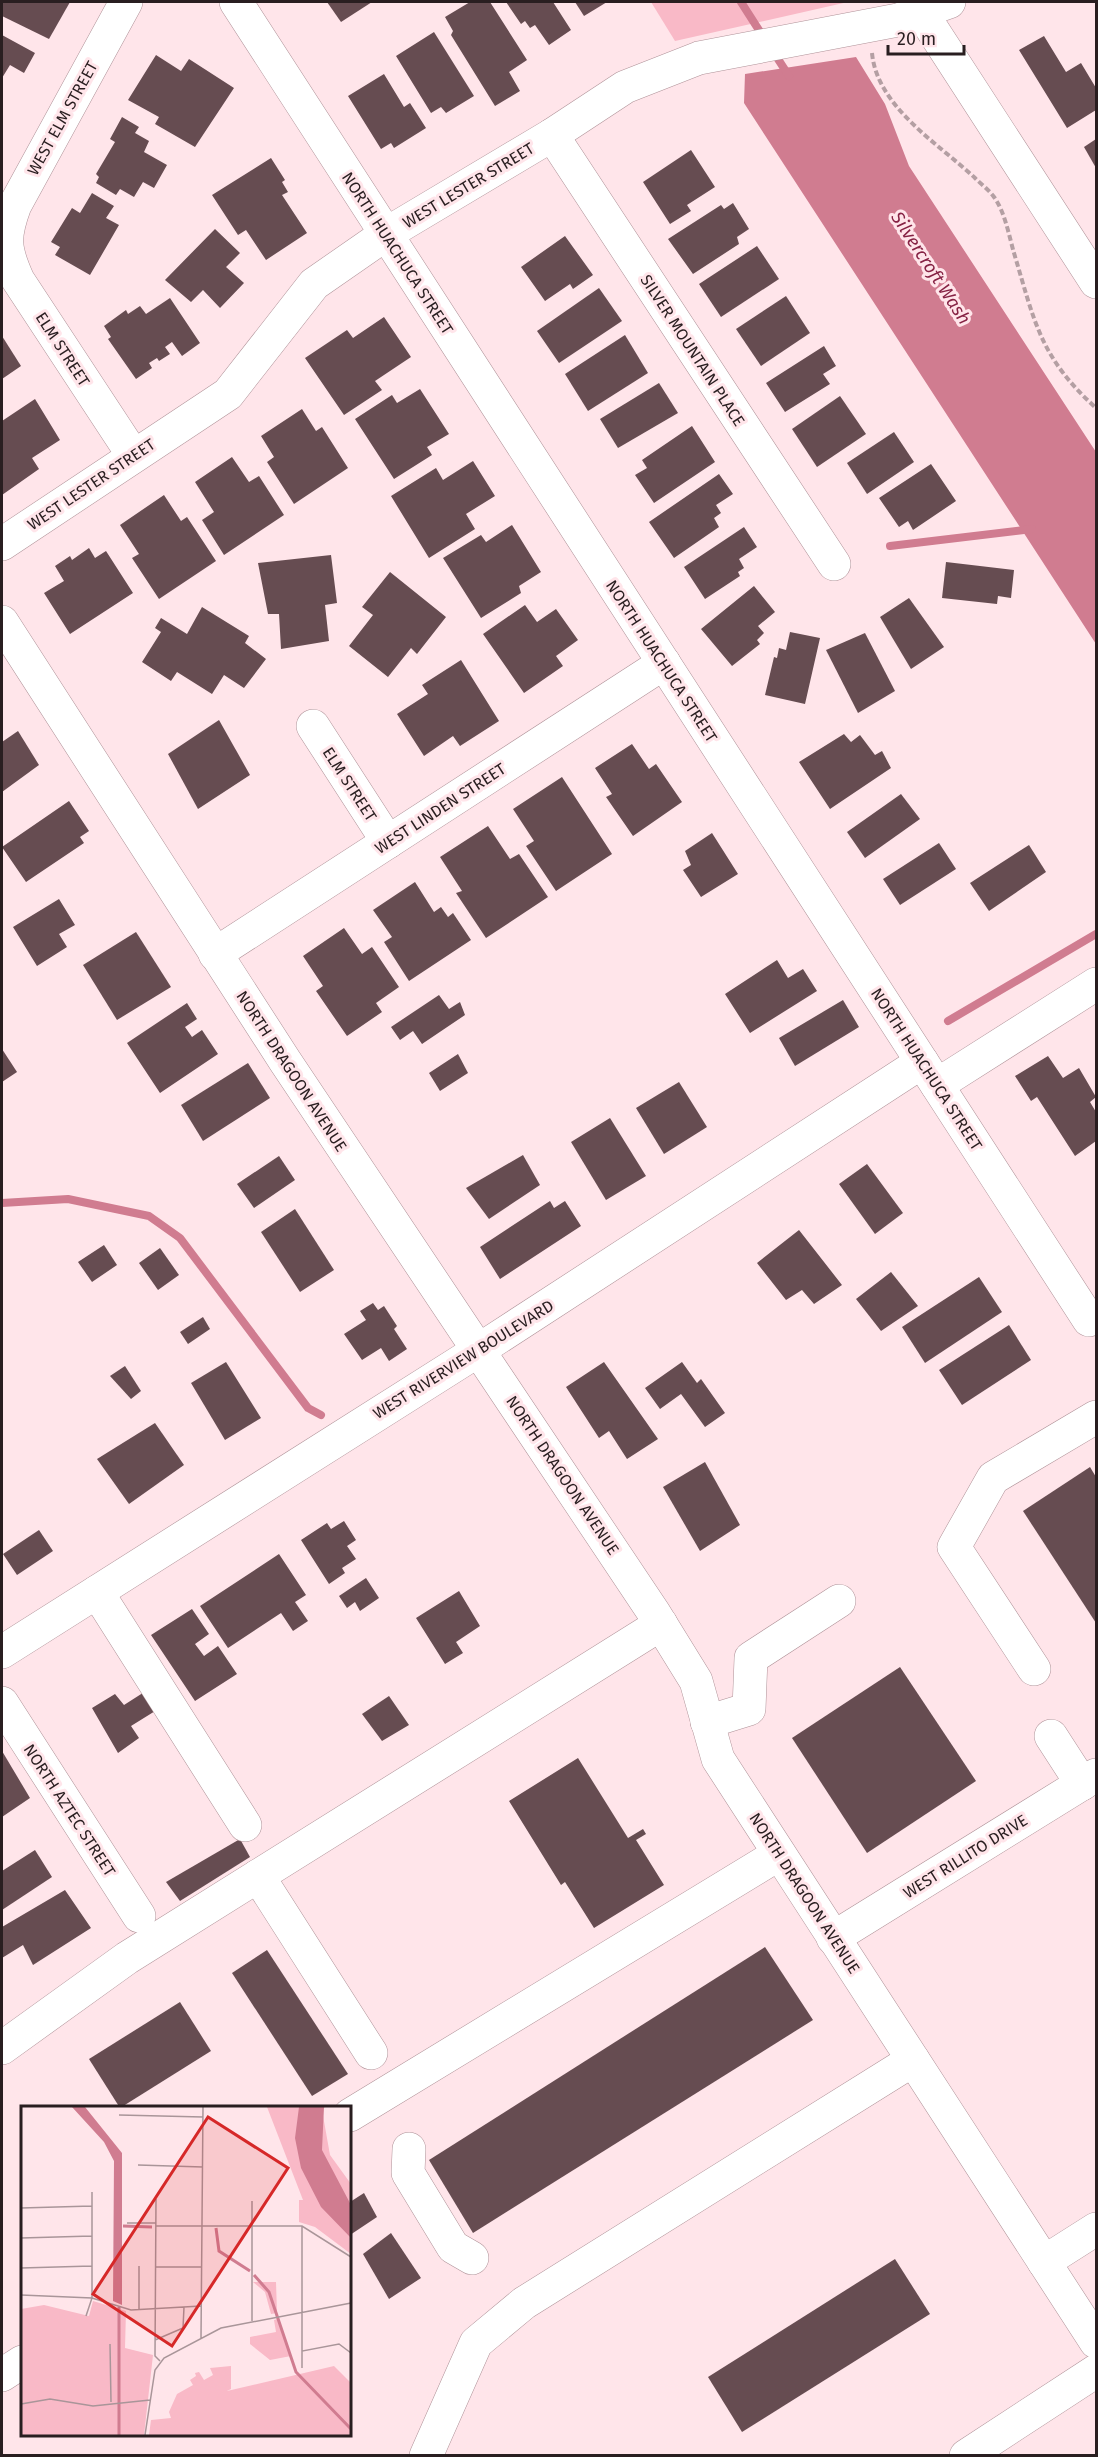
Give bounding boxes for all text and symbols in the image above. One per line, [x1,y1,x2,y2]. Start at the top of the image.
scale bar [888,18,964,56]
text: 20 m [897,28,936,50]
street label: WEST ELM STREET [23,57,102,179]
street label: WEST LESTER STREET [399,138,538,232]
street label: NORTH HUACHUCA STREET [338,169,458,339]
water label: Silvercroft Wash [886,207,976,328]
street label: SILVER MOUNTAIN PLACE [636,271,749,430]
street label: ELM STREET [32,309,94,391]
street label: WEST LESTER STREET [24,434,159,534]
street label: NORTH HUACHUCA STREET [602,577,722,747]
street label: ELM STREET [319,744,381,826]
street label: WEST LINDEN STREET [371,759,510,858]
street label: NORTH HUACHUCA STREET [867,985,987,1155]
street label: NORTH DRAGOON AVENUE [233,987,351,1155]
street label: WEST RIVERVIEW BOULEVARD [369,1296,557,1423]
street label: NORTH DRAGOON AVENUE [502,1392,623,1558]
street label: NORTH AZTEC STREET [20,1741,120,1881]
street label: NORTH DRAGOON AVENUE [746,1809,864,1977]
street label: WEST RILLITO DRIVE [900,1811,1031,1902]
inset map [21,2106,351,2436]

